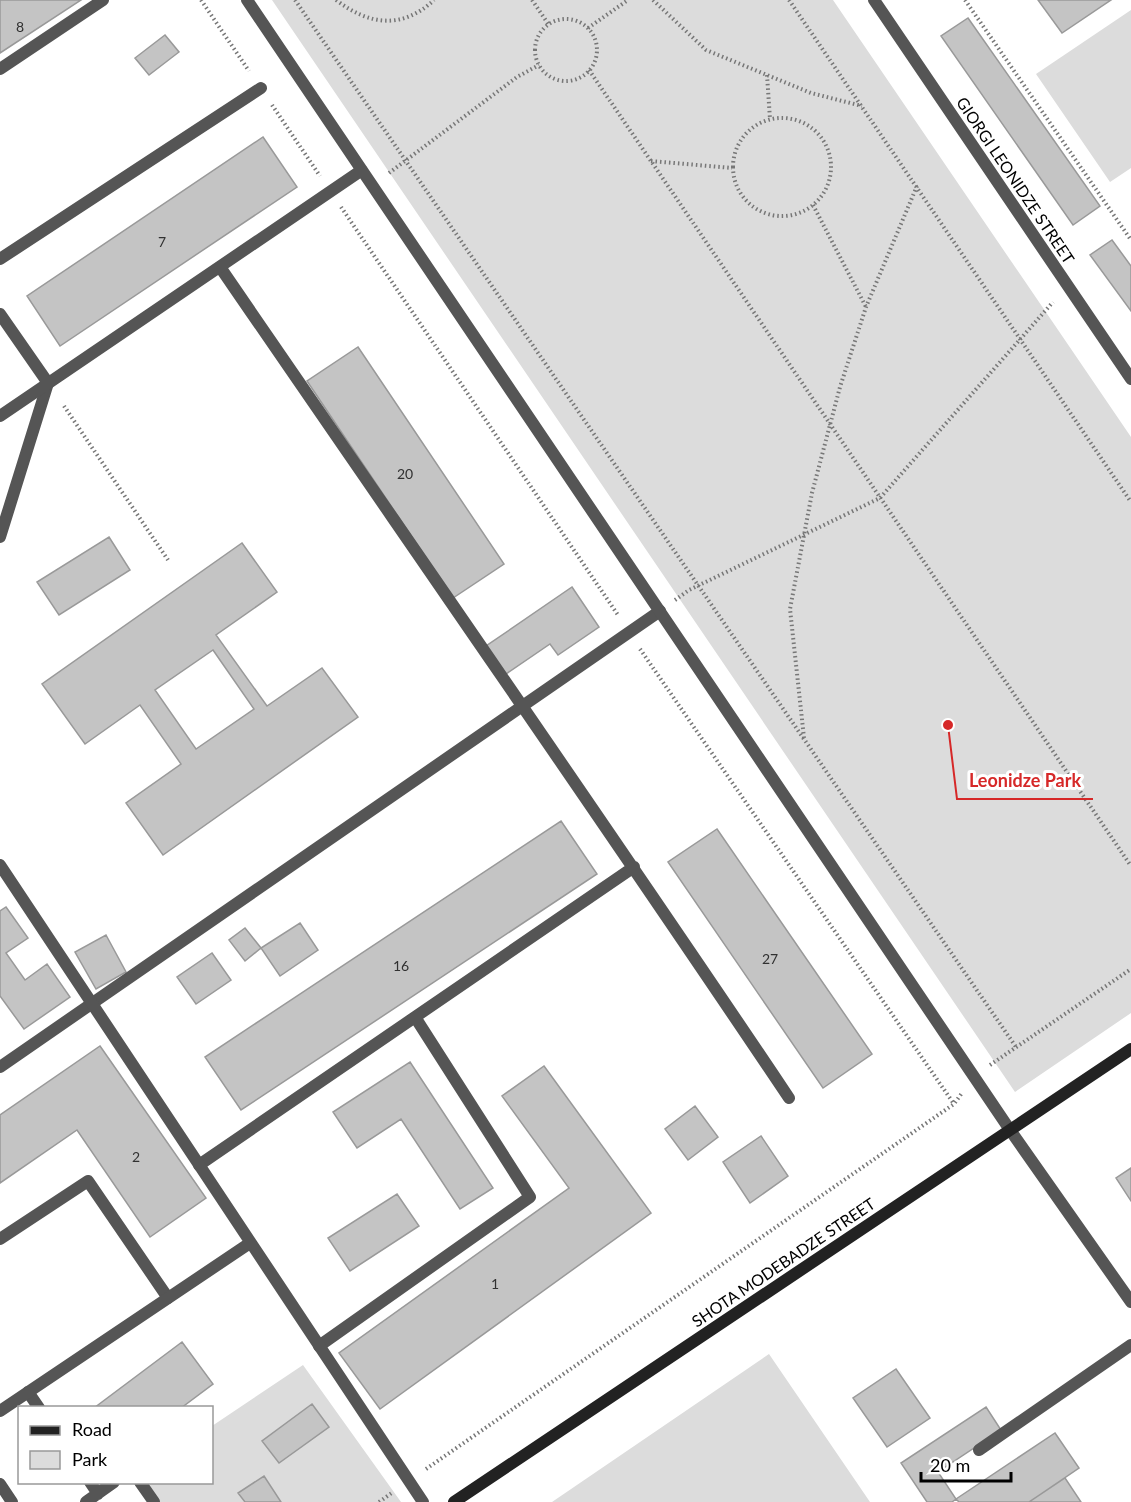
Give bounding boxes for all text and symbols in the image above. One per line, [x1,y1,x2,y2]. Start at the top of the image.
house number: 8 [16,18,24,35]
street label: GIORGI LEONIDZE STREET [953,93,1079,267]
house number: 7 [158,233,166,250]
house number: 20 [397,465,413,482]
callout: Leonidze Park [957,763,1093,799]
text: Leonidze Park [969,769,1081,791]
house number: 27 [762,950,778,967]
house number: 16 [393,957,409,974]
house number: 2 [132,1148,140,1165]
street label: SHOTA MODEBADZE STREET [688,1193,879,1331]
house number: 1 [491,1275,499,1292]
legend [18,1406,213,1484]
text: Road [72,1418,112,1440]
scale bar [921,1445,1011,1483]
text: Park [72,1448,108,1470]
text: 20 m [930,1454,970,1476]

